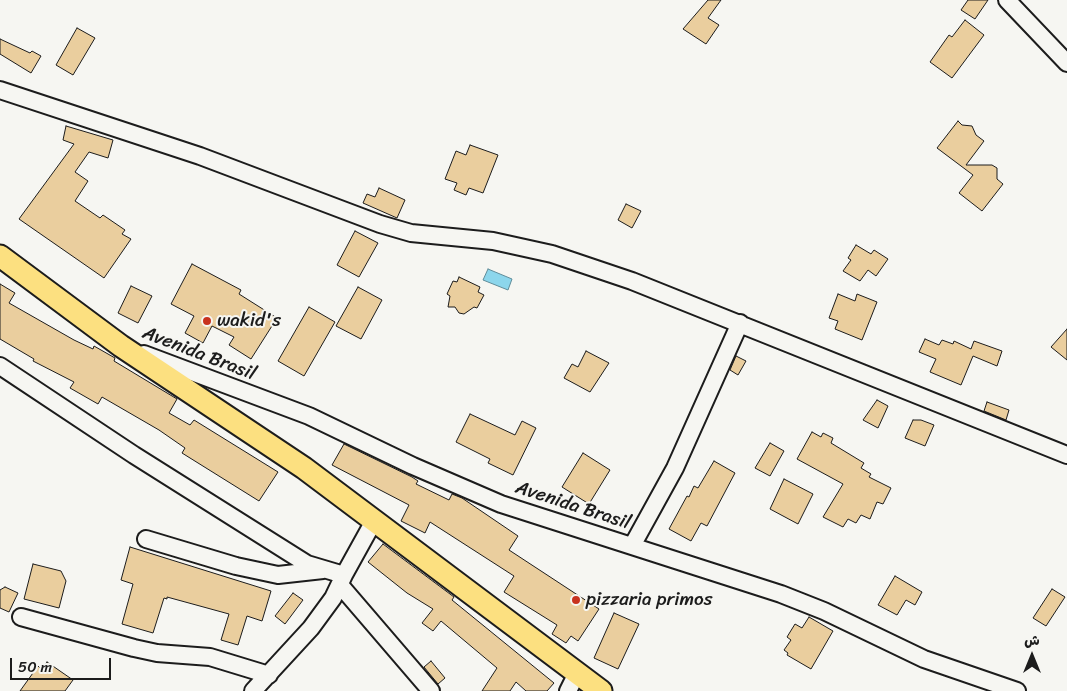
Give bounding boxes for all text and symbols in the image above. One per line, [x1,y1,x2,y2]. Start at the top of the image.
place label: wakid's [217,310,281,332]
marker: wakid's [201,315,213,327]
street label: Avenida Brasil [139,322,259,386]
street label: Avenida Brasil [513,477,633,535]
place label: pizzaria primos [586,589,712,611]
marker: pizzaria primos [570,594,582,606]
text: ش [1024,628,1040,653]
north arrow [1007,631,1057,681]
scale bar [12,648,114,680]
text: 50 m [18,654,52,680]

